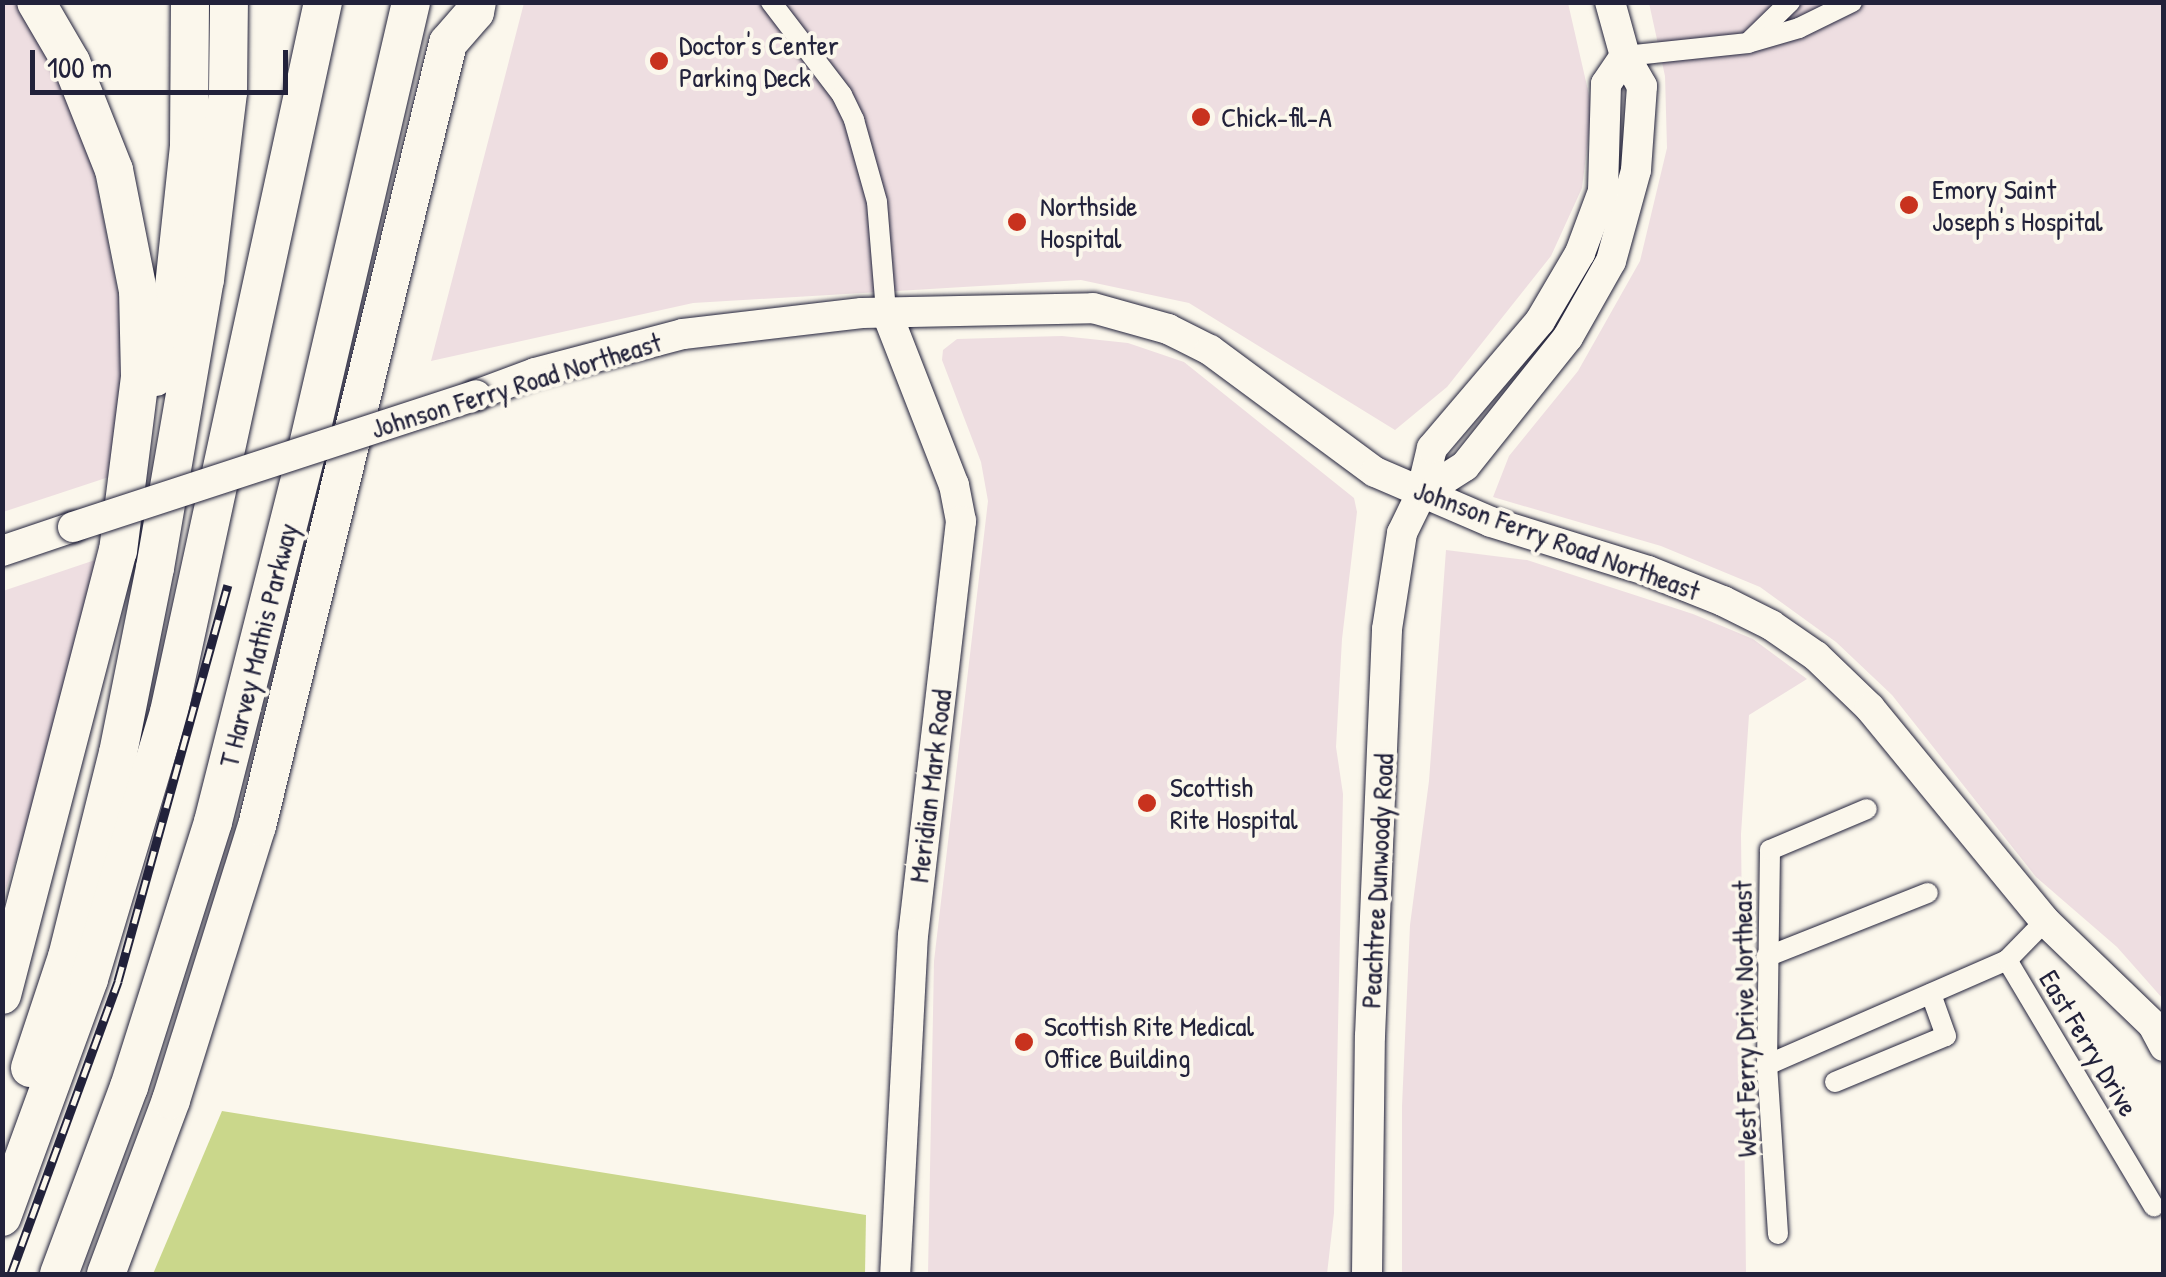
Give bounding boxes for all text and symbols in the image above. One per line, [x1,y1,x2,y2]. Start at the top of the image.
place label: Doctor's Center Parking Deck [679,28,839,94]
scale bar [35,30,292,92]
text: 100 m [47,47,112,87]
marker: Doctor's Center Parking Deck [648,50,670,72]
place label: Chick-fil-A [1221,100,1332,134]
marker: Chick-fil-A [1190,106,1212,128]
place label: Emory Saint Joseph's Hospital [1932,172,2103,238]
place label: Northside Hospital [1040,189,1137,255]
marker: Emory Saint Joseph's Hospital [1896,192,1922,218]
marker: Northside Hospital [1004,209,1030,235]
street label: Johnson Ferry Road Northeast [367,325,665,445]
street label: Johnson Ferry Road Northeast [1409,473,1705,607]
street label: T Harvey Mathis Parkway [211,520,305,770]
street label: Meridian Mark Road [901,687,959,885]
street label: Peachtree Dunwoody Road [1354,753,1400,1009]
place label: Scottish Rite Hospital [1170,770,1298,836]
marker: Scottish Rite Hospital [1134,790,1160,816]
street label: West Ferry Drive Northeast [1725,880,1763,1158]
street label: East Ferry Drive [2032,964,2146,1122]
place label: Scottish Rite Medical Office Building [1044,1009,1254,1075]
marker: Scottish Rite Medical Office Building [1013,1031,1035,1053]

